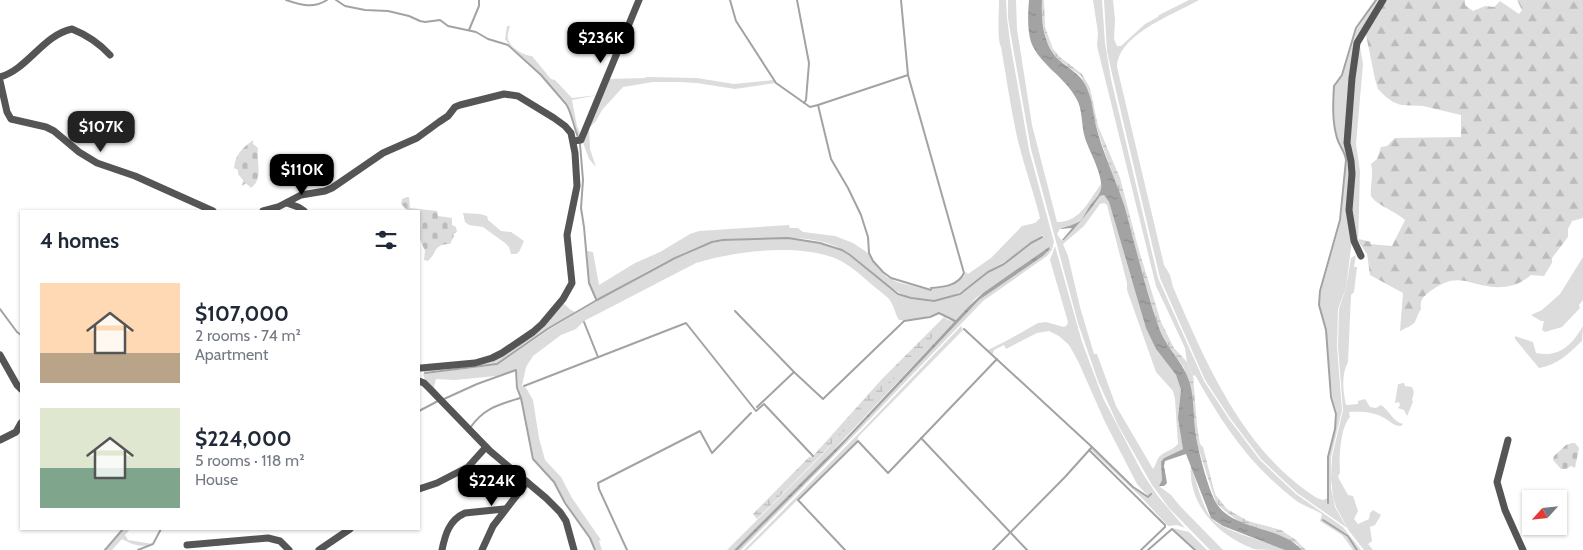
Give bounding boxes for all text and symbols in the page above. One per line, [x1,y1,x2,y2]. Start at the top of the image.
pin: $236K [566,22,636,64]
text: $236K [578,28,624,47]
pin: $107K [66,110,136,153]
text: $107K [79,117,123,136]
pin: $110K [267,154,337,196]
text: $110K [281,160,323,179]
icon: filters [372,226,400,254]
text: 4 homes [40,228,119,253]
text: $107,000 [195,301,289,326]
icon: home [80,303,140,363]
text: 2 rooms · 74 m² [195,326,301,345]
text: Apartment [195,345,268,364]
text: $224,000 [195,426,292,451]
icon: home [80,428,140,488]
text: 5 rooms · 118 m² [195,451,304,470]
pin: $224K [457,464,527,507]
text: House [195,470,238,489]
text: $224K [469,471,515,490]
north arrow [1522,490,1568,535]
map controls [1522,490,1567,535]

